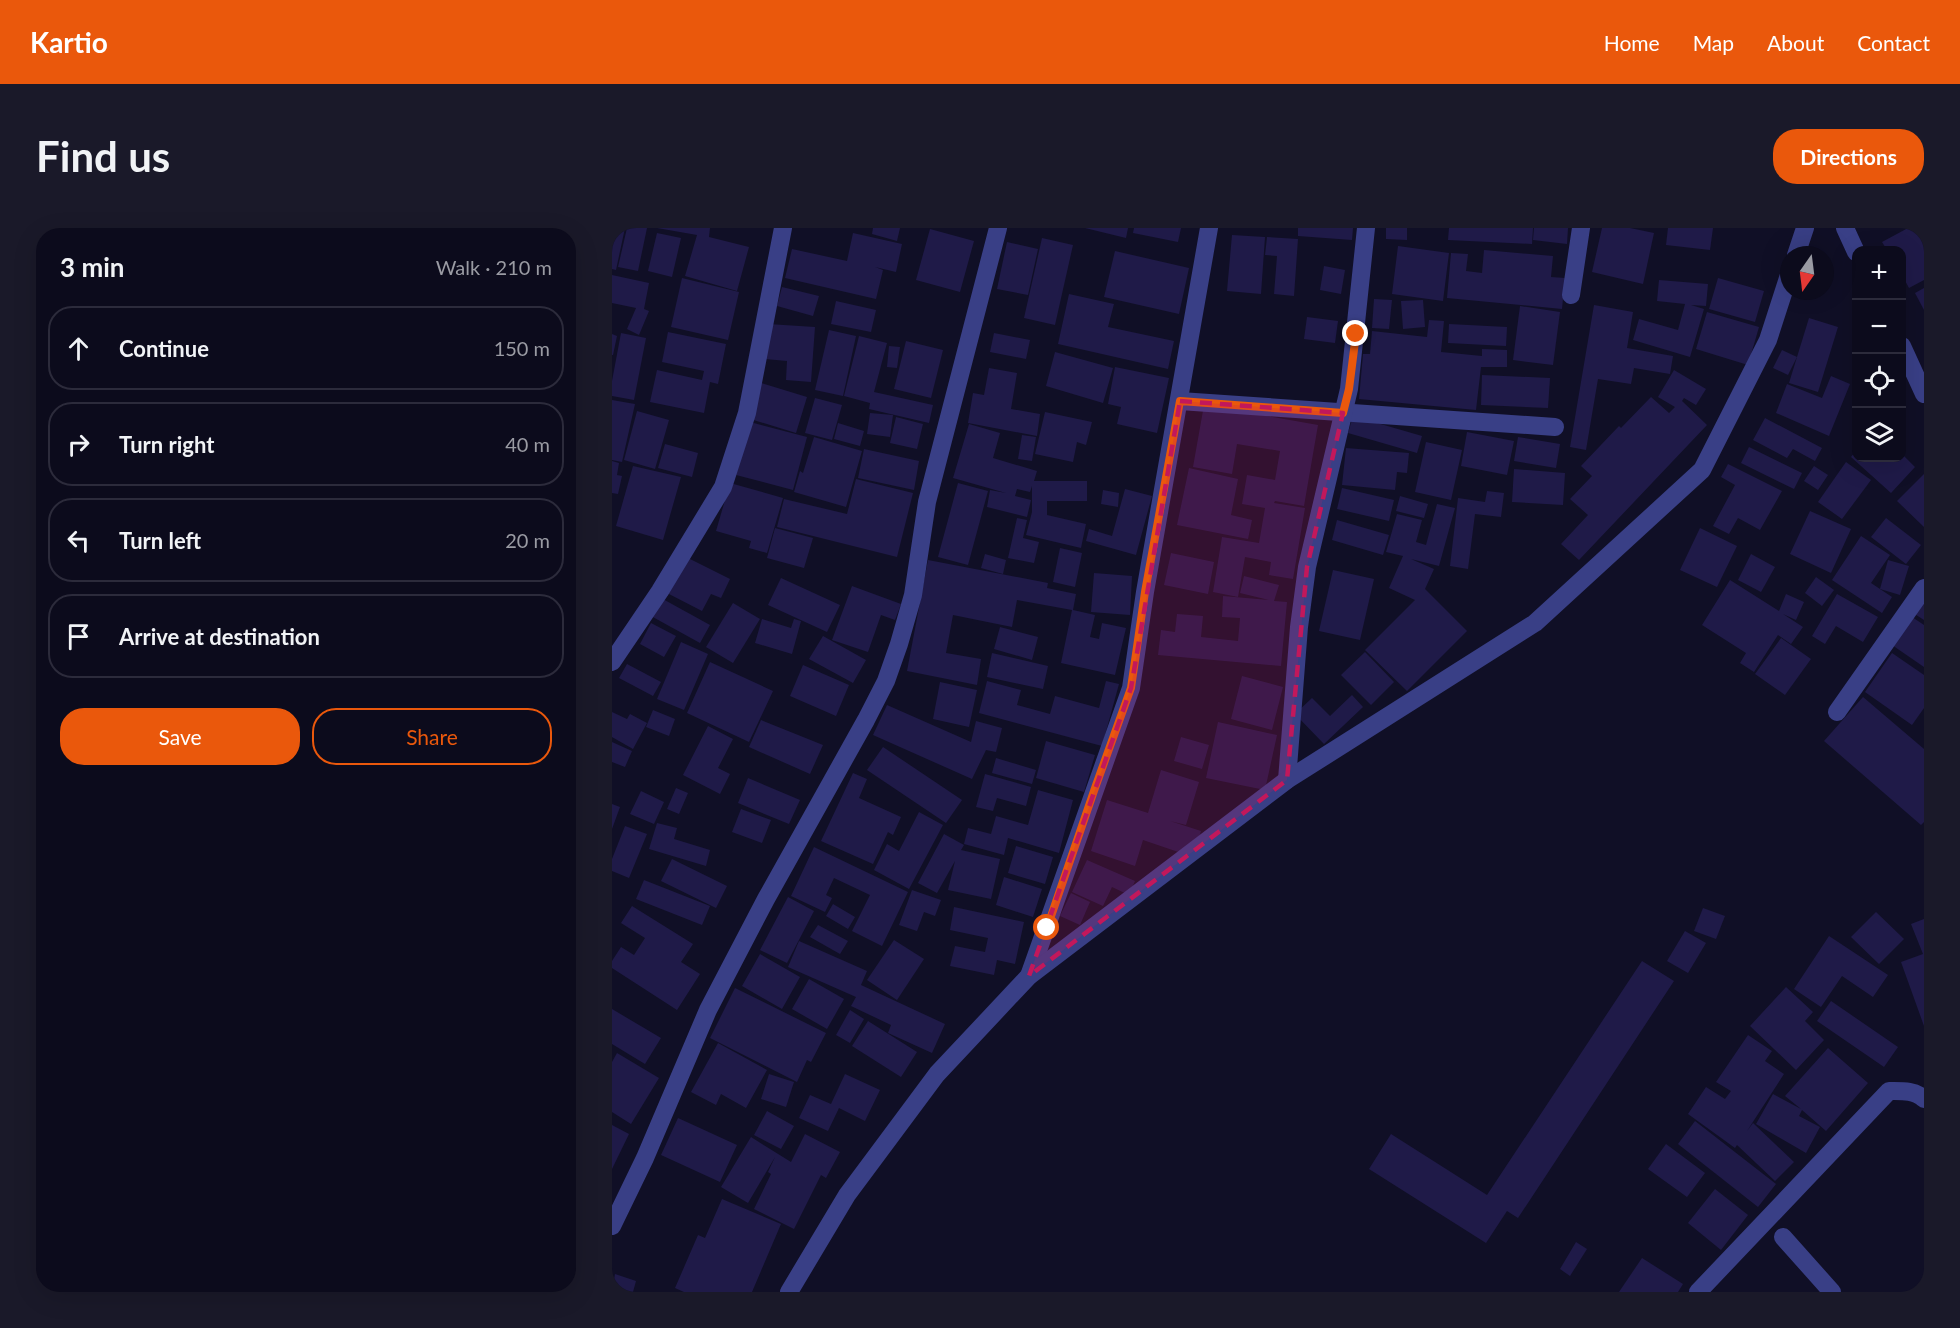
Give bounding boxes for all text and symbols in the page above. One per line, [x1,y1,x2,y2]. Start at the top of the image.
text: Kartio [30,25,108,59]
text: Home [1604,30,1660,55]
text: Map [1693,30,1734,55]
text: About [1767,30,1824,55]
text: Contact [1857,30,1930,55]
button: Directions [1773,129,1924,184]
text: Find us [36,131,170,181]
north arrow [1780,246,1834,300]
map controls [1852,246,1906,462]
button: + [1852,246,1906,300]
text: 3 min [60,251,124,283]
text: Walk · 210 m [436,255,552,279]
button: − [1852,300,1906,354]
route end [1342,320,1368,346]
icon: ahead [62,332,95,365]
text: Continue [119,335,209,362]
text: 150 m [494,336,550,360]
button: locate [1852,354,1906,408]
button: layers [1852,408,1906,462]
icon: right [62,428,95,461]
text: Turn right [119,431,214,458]
text: 40 m [505,432,550,456]
icon: left [62,524,95,557]
text: Turn left [119,527,201,554]
text: 20 m [505,528,550,552]
icon: arrive [62,620,95,653]
text: Arrive at destination [119,623,320,650]
button: Save [60,708,300,765]
button: Share [312,708,552,765]
route start [1033,914,1059,940]

